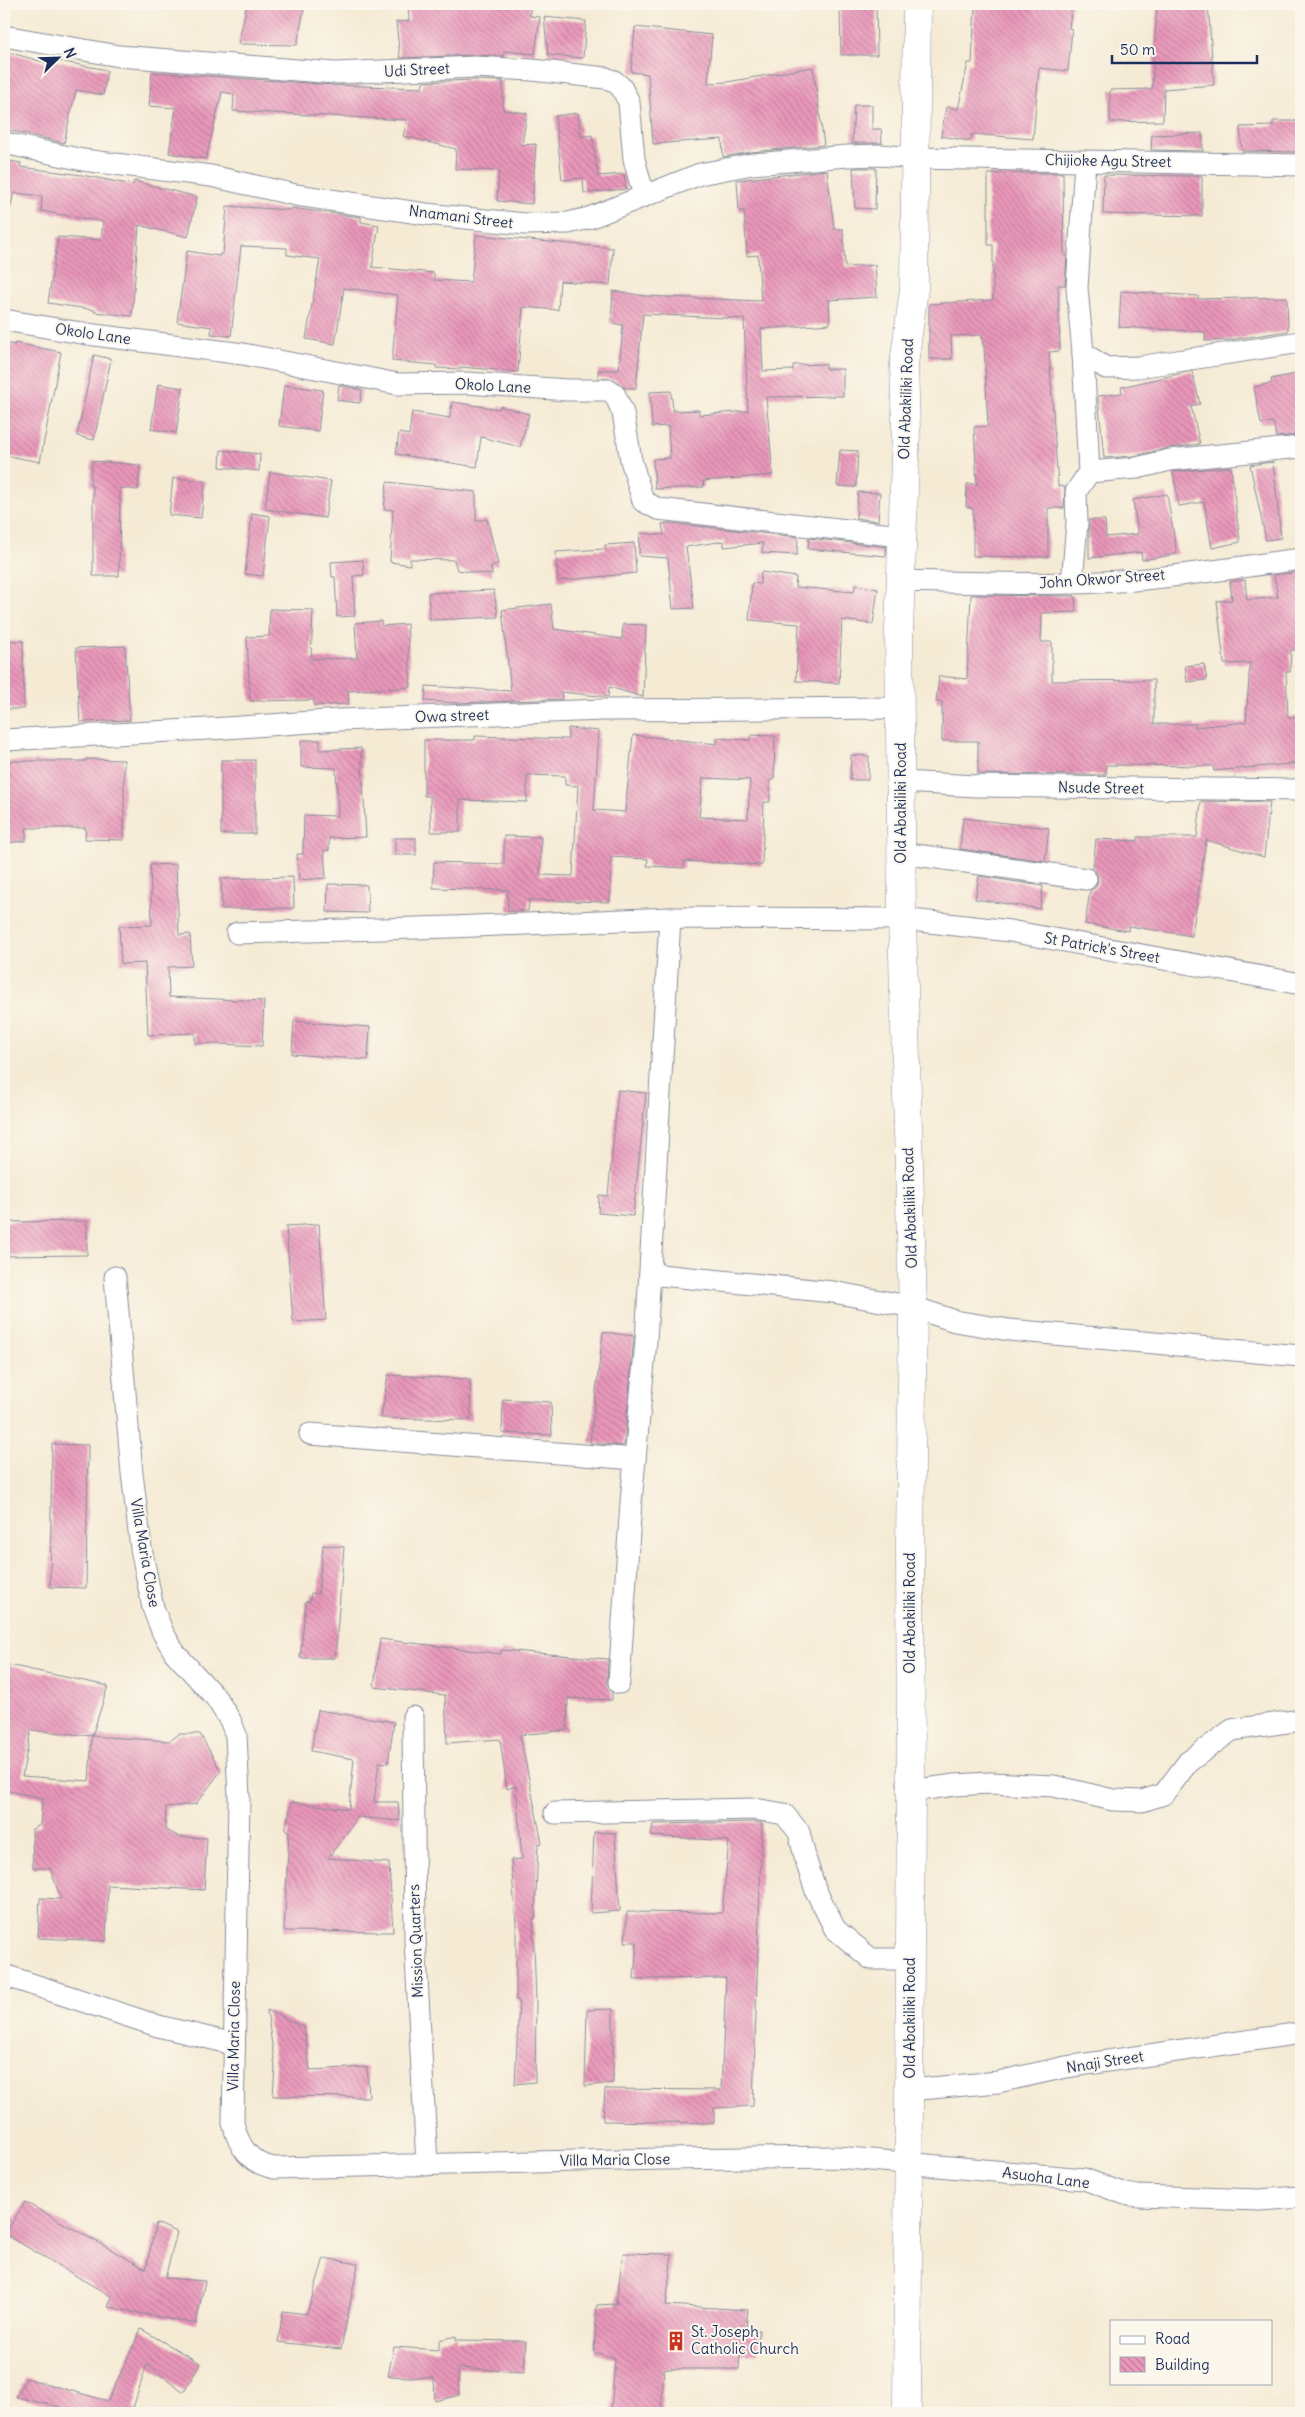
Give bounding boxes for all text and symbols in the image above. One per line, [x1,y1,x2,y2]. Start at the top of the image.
north arrow [32,32,82,82]
scale bar [1112,32,1258,64]
text: 50 m [1120,40,1155,59]
text: N [60,45,80,61]
street label: Udi Street [384,58,450,81]
street label: Chijioke Agu Street [1045,150,1171,171]
street label: Nnamani Street [408,201,514,232]
street label: Okolo Lane [54,319,132,348]
street label: Old Abakiliki Road [894,338,917,460]
street label: Okolo Lane [454,374,532,397]
street label: John Okwor Street [1038,565,1166,592]
street label: Owa street [415,705,489,726]
street label: Old Abakiliki Road [891,742,910,864]
street label: Nsude Street [1058,777,1144,798]
street label: St Patrick's Street [1043,928,1161,967]
street label: Old Abakiliki Road [898,1147,921,1269]
street label: Villa Maria Close [127,1497,164,1609]
street label: Old Abakiliki Road [900,1552,919,1674]
street label: Mission Quarters [404,1884,427,1998]
street label: Old Abakiliki Road [900,1957,919,2079]
street label: Villa Maria Close [223,1981,244,2091]
street label: Nnaji Street [1065,2046,1145,2077]
street label: Villa Maria Close [560,2149,670,2170]
street label: Asuoha Lane [1001,2163,1091,2192]
legend [1110,2320,1272,2384]
place label: St. Joseph Catholic Church [691,2322,799,2358]
text: Road [1155,2329,1190,2348]
building icon: St. Joseph Catholic Church [665,2330,687,2352]
text: Building [1155,2355,1210,2374]

